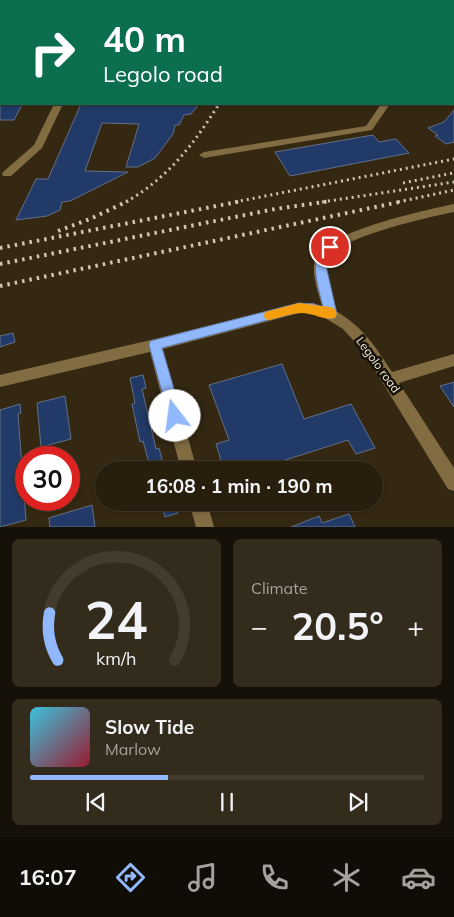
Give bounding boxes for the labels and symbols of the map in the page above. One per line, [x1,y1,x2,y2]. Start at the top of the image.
pin [309,226,351,268]
street label: Legolo road [353,334,404,396]
position arrow [148,389,200,441]
speed limit sign: 30 [15,446,80,511]

